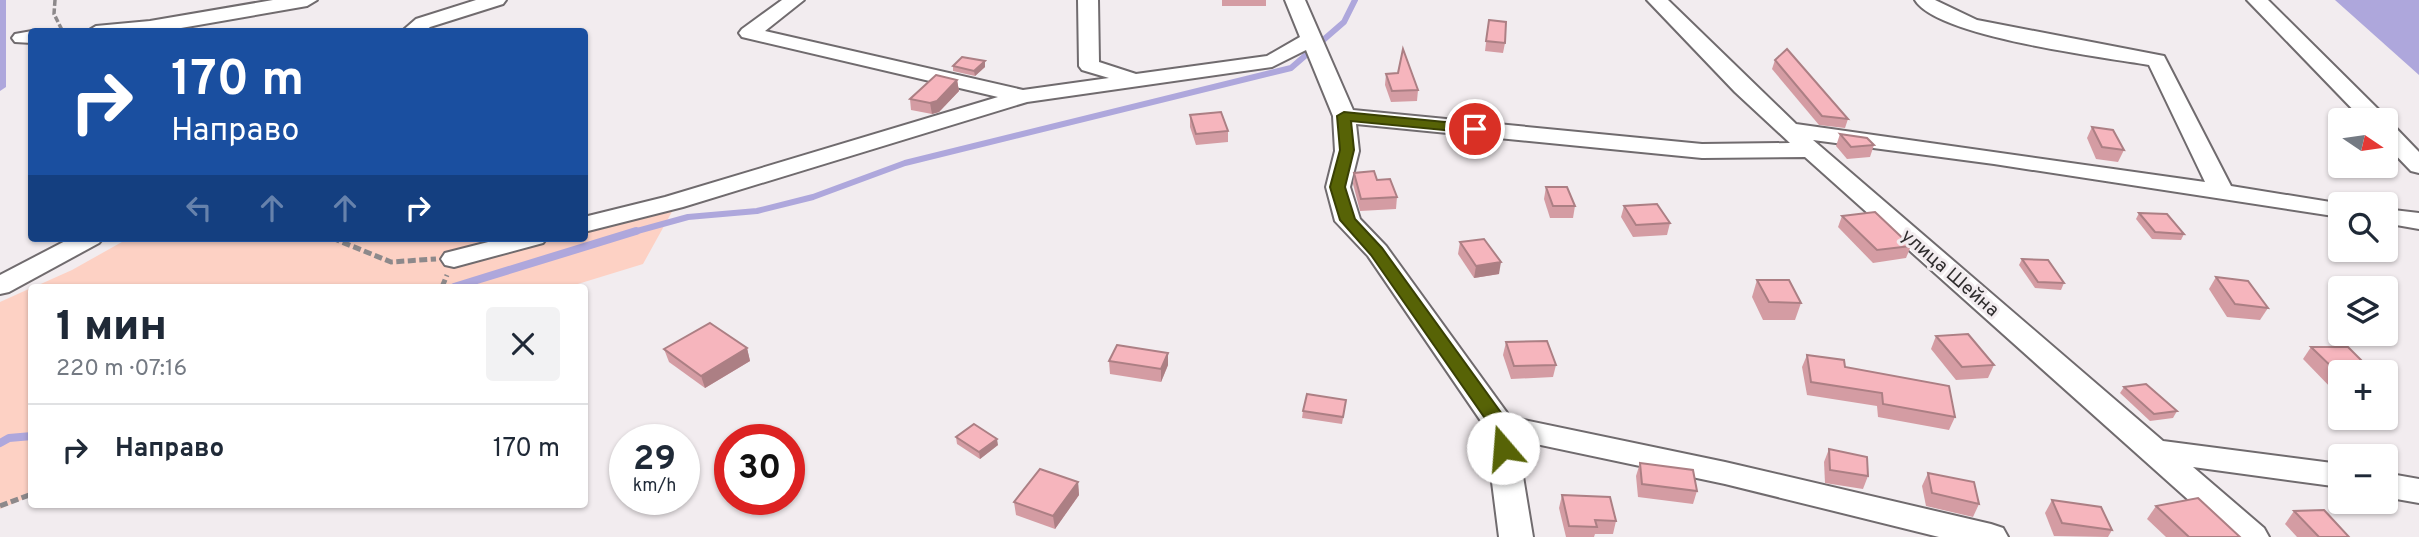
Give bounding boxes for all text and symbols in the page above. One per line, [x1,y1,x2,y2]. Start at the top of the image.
text: 170 m [171,51,304,113]
icon: right [56,56,147,147]
pin [1445,99,1505,159]
north arrow [2328,108,2398,178]
map controls [2328,108,2398,514]
icon: arrive [1456,110,1494,148]
text: Направо [171,112,299,152]
icon: left [180,189,218,227]
icon: ahead [253,189,291,227]
icon: ahead [326,189,364,227]
icon: right [399,189,437,227]
button: search [2328,192,2398,262]
street label: улица Шейна [1896,224,2004,323]
button: layers [2328,276,2398,346]
text: 1 мин [56,302,167,355]
button: close [486,307,560,381]
text: 220 m · 07:16 [56,355,187,384]
button: + [2328,360,2398,430]
position arrow [1466,411,1540,485]
speed limit sign: 30 [714,424,805,515]
icon: right [56,431,94,469]
text: Направо [115,433,224,466]
text: 170 m [493,433,560,466]
text: 29 [633,438,676,482]
button: − [2328,444,2398,514]
text: km/h [633,475,676,498]

